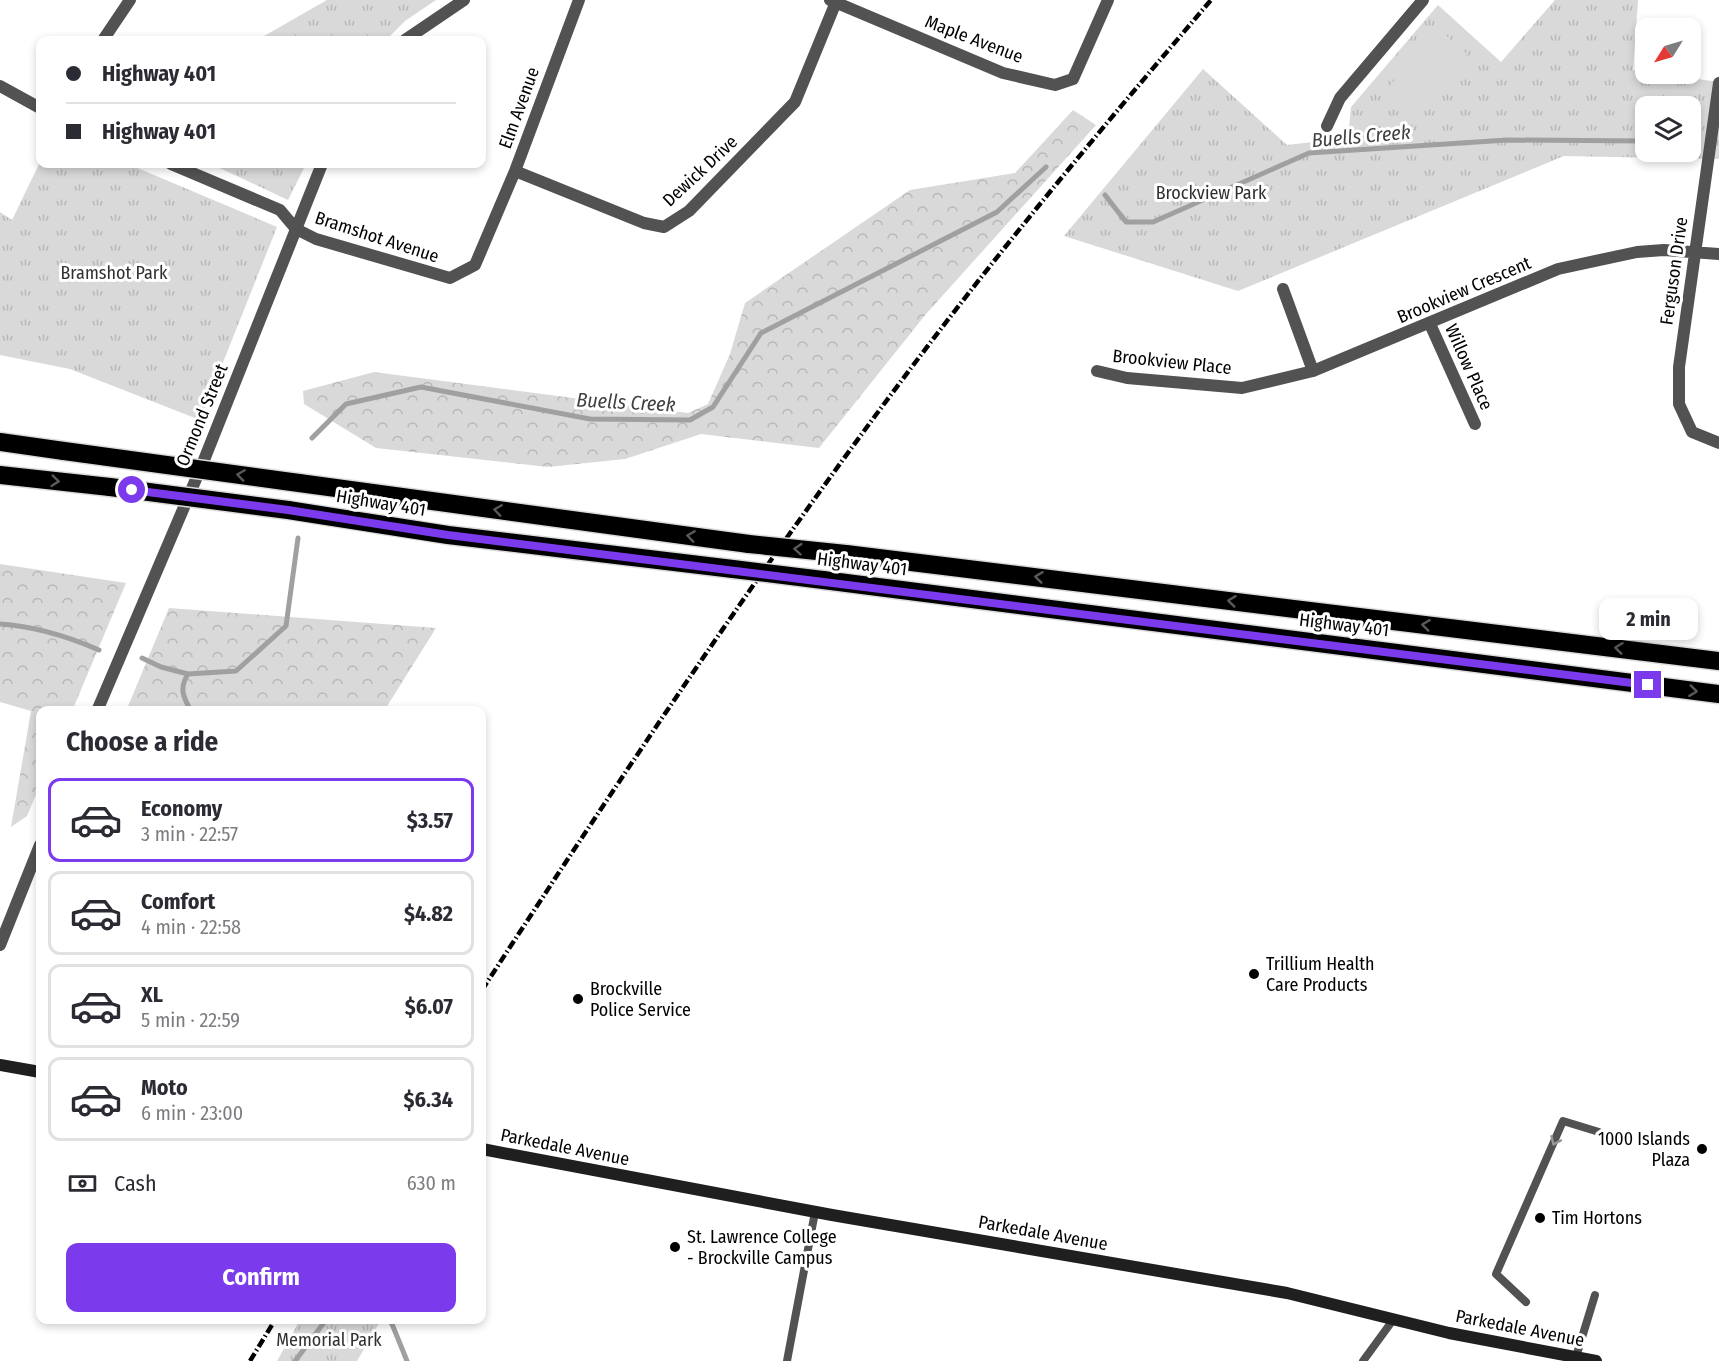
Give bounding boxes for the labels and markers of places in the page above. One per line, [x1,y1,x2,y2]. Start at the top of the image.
place label: Trillium Health Care Products [1266,953,1375,996]
marker: Trillium Health Care Products [1247,967,1261,981]
place label: Brockville Police Service [590,978,691,1021]
marker: Brockville Police Service [571,992,585,1006]
place label: 1000 Islands Plaza [1598,1128,1690,1171]
marker: 1000 Islands Plaza [1695,1142,1709,1156]
place label: Tim Hortons [1552,1207,1642,1229]
marker: Tim Hortons [1533,1211,1547,1225]
place label: St. Lawrence College - Brockville Campus [687,1226,837,1269]
marker: St. Lawrence College - Brockville Campus [668,1240,682,1254]

